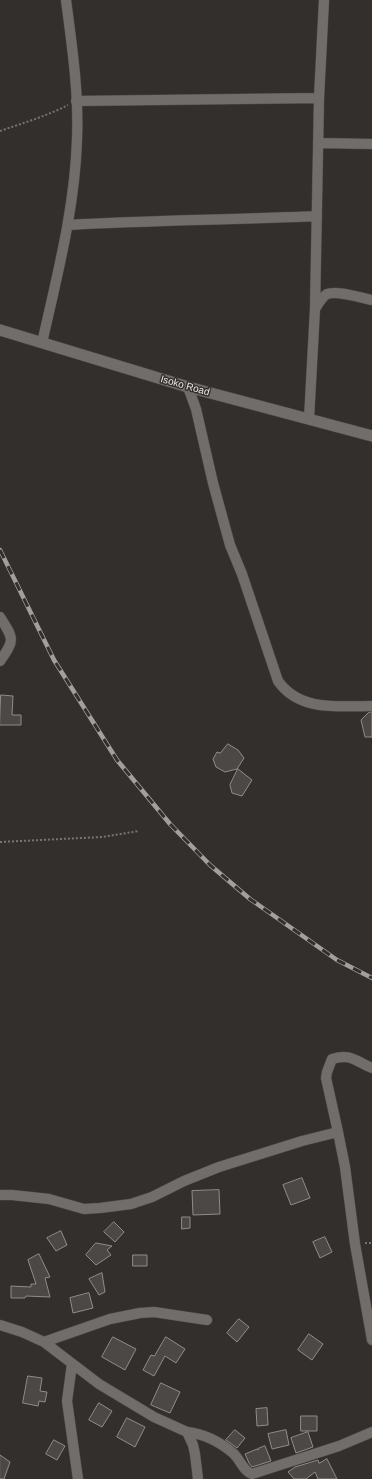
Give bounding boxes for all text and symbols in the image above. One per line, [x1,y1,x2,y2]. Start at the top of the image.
street label: Isoko Road [159,373,211,399]

